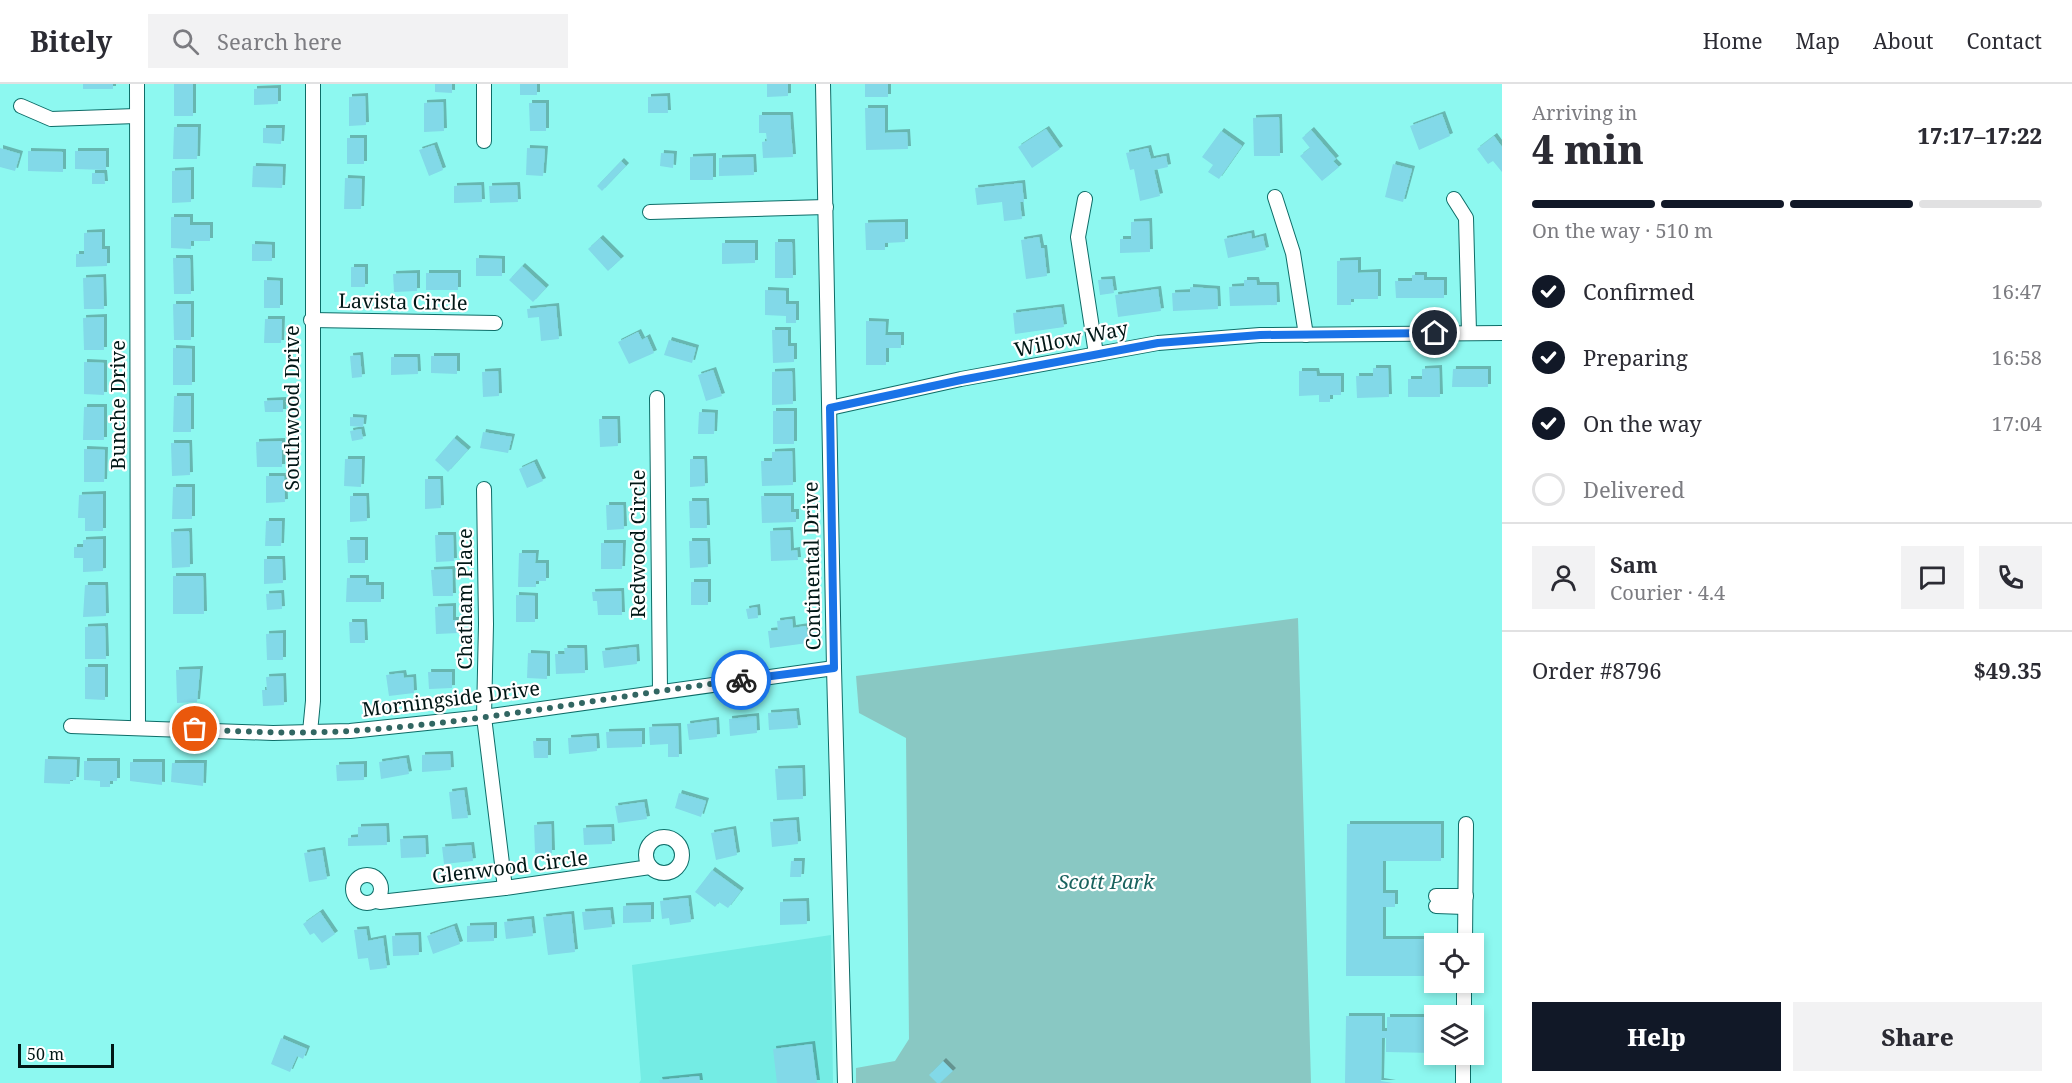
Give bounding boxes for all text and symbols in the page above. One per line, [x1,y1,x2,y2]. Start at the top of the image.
search box [148,14,568,68]
text: Bitely [30,22,112,60]
icon: search [169,25,202,58]
text: Search here [217,26,342,56]
text: Home [1703,27,1763,55]
text: Map [1796,27,1840,55]
text: About [1873,27,1934,55]
text: Contact [1967,27,2042,55]
text: Arriving in [1532,99,1637,126]
text: 17:17–17:22 [1918,120,2042,150]
text: 4 min [1532,122,1644,175]
text: On the way · 510 m [1532,217,1713,244]
icon: check [1532,275,1565,308]
text: Confirmed [1583,276,1694,306]
text: 16:47 [1992,278,2042,305]
street label: Lavista Circle [338,287,468,316]
pin [1409,307,1460,358]
street label: Willow Way [1012,314,1131,363]
icon: home [1418,316,1451,349]
street label: Southwood Drive [278,325,305,491]
street label: Bunche Drive [104,340,131,470]
icon: check [1532,341,1565,374]
text: Preparing [1583,342,1688,372]
text: 16:58 [1992,344,2042,371]
icon: check [1532,407,1565,440]
text: On the way [1583,408,1702,438]
text: 17:04 [1992,410,2042,437]
street label: Redwood Circle [624,470,651,618]
text: Delivered [1583,474,1685,504]
street label: Continental Drive [797,481,826,651]
street label: Chatham Place [451,528,478,670]
button: person [1532,546,1595,609]
button: chat [1901,546,1964,609]
button: phone [1979,546,2042,609]
text: Sam [1610,549,1658,579]
text: Courier · 4.4 [1610,579,1725,606]
courier [711,650,771,710]
text: Order #8796 [1532,655,1662,685]
text: $49.35 [1973,655,2042,685]
icon: bike [725,664,758,697]
street label: Morningside Drive [360,674,541,723]
pin [169,703,220,754]
icon: bag [178,712,211,745]
street label: Glenwood Circle [431,844,589,889]
park label: Scott Park [1058,868,1155,895]
map controls [1424,933,1484,1065]
button: locate [1424,933,1484,993]
button: Help [1532,1002,1781,1071]
button: Share [1793,1002,2042,1071]
button: layers [1424,1005,1484,1065]
scale bar [18,1041,114,1068]
text: 50 m [27,1043,64,1065]

